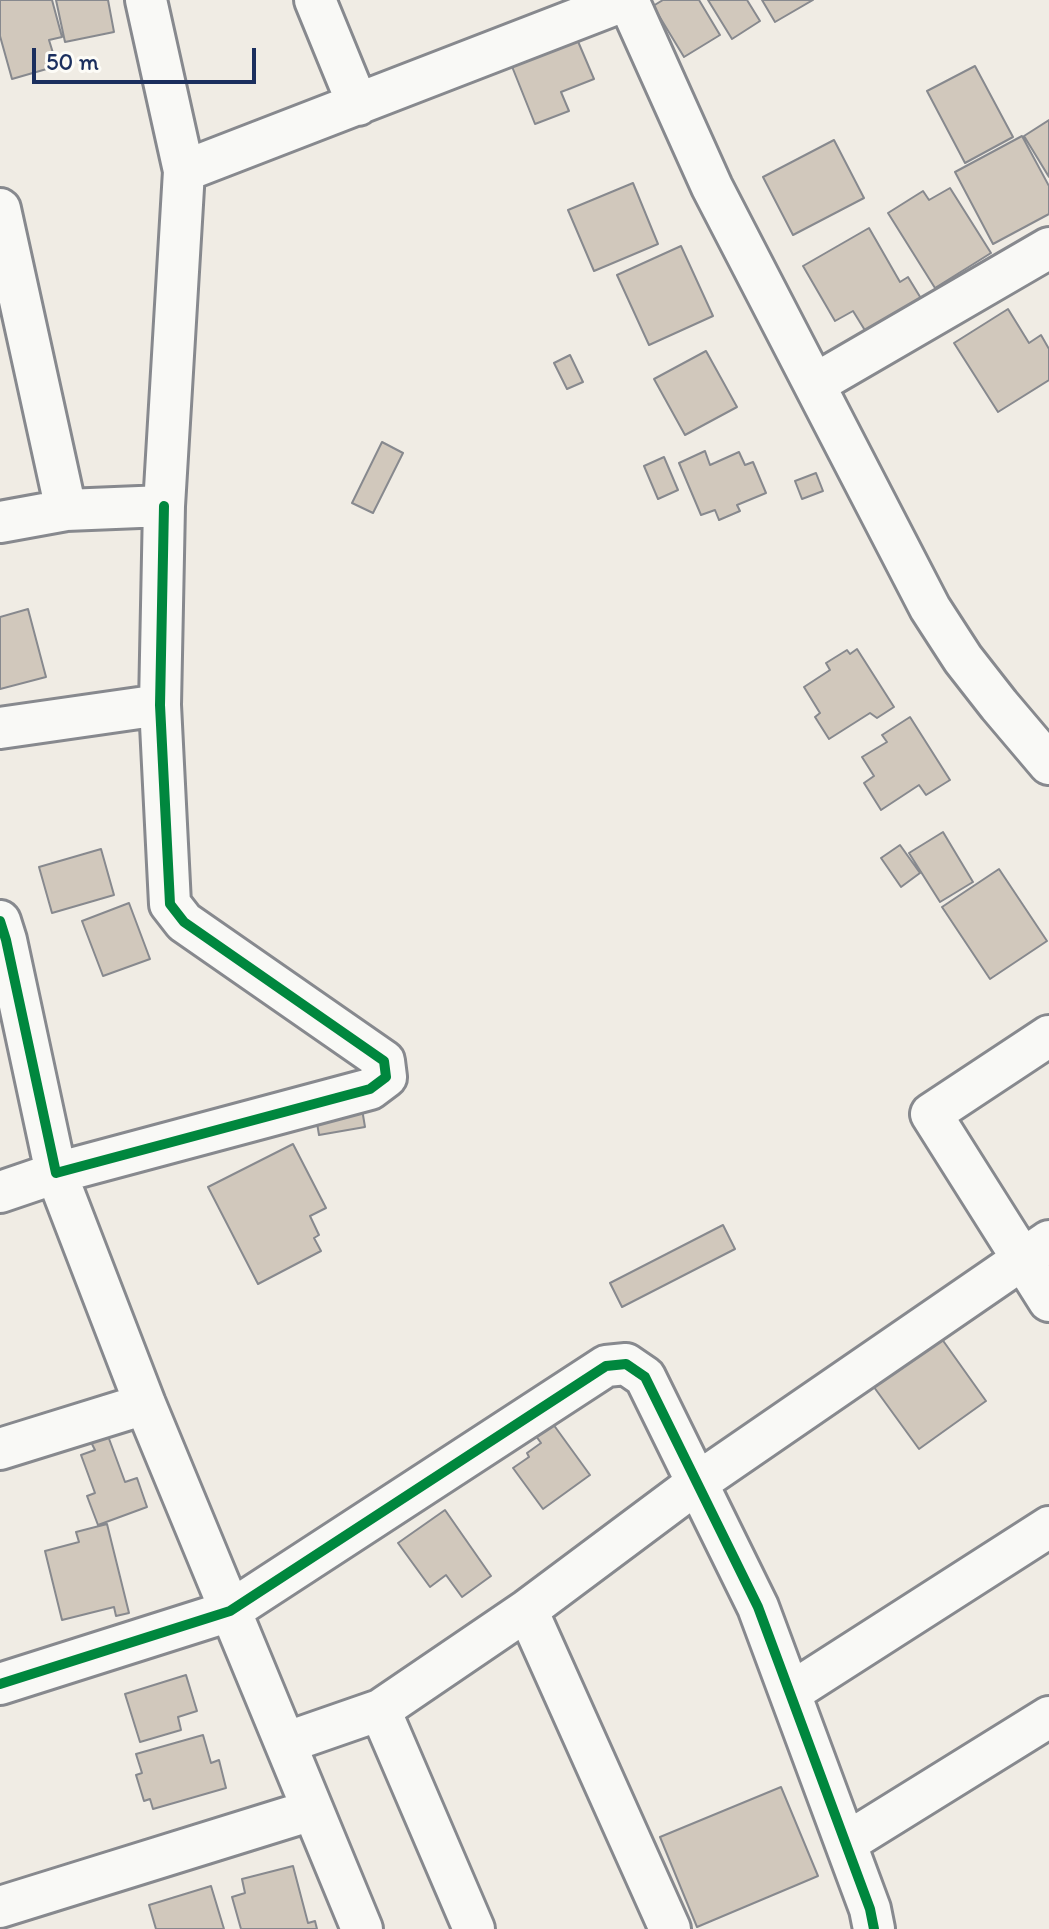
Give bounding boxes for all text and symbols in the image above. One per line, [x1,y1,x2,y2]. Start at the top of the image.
scale bar [36,32,260,82]
text: 50 m [46,47,99,76]

